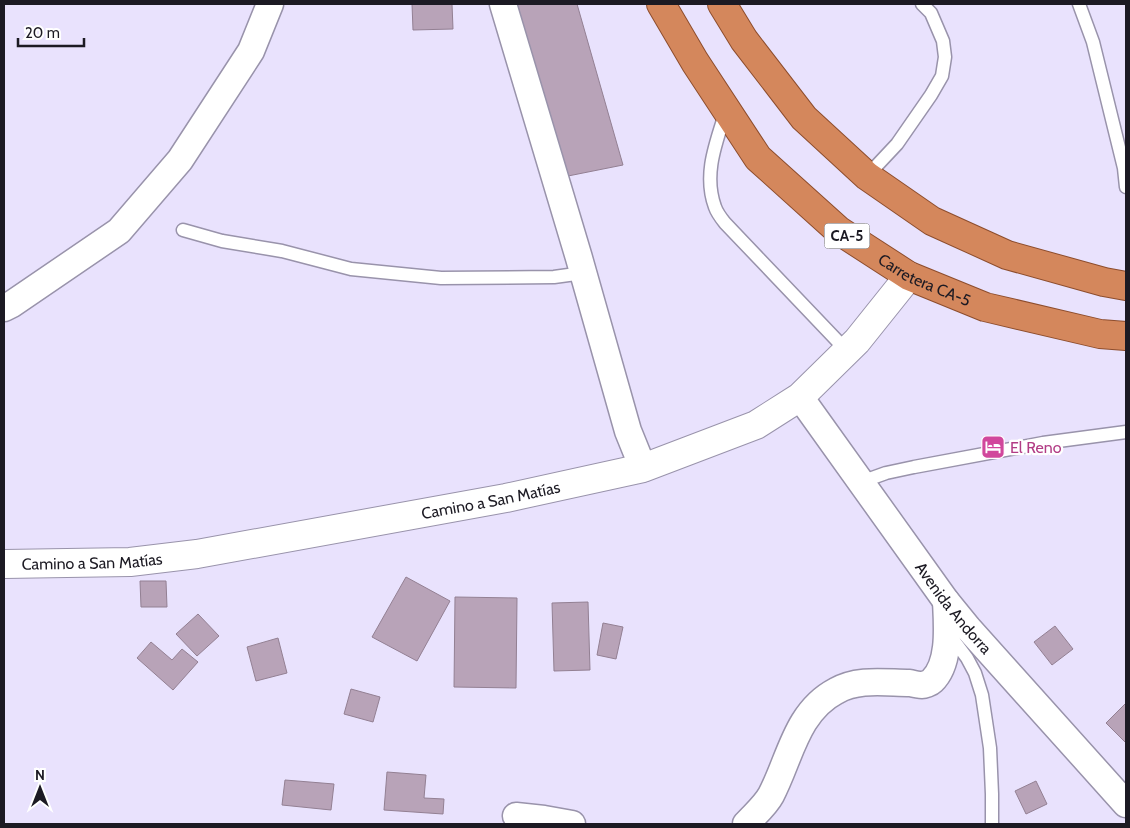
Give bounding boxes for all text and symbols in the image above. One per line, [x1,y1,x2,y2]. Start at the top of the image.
scale bar [18,15,84,47]
text: 20 m [25,24,60,42]
road number: CA-5 [824,224,870,248]
street label: Carretera CA-5 [875,249,974,310]
hotel icon: El Reno [980,434,1006,460]
place label: El Reno [1010,438,1062,457]
street label: Camino a San Matías [420,477,562,523]
street label: Camino a San Matías [21,549,164,573]
street label: Avenida Andorra [912,558,996,658]
north arrow [15,763,65,813]
text: N [35,766,45,784]

